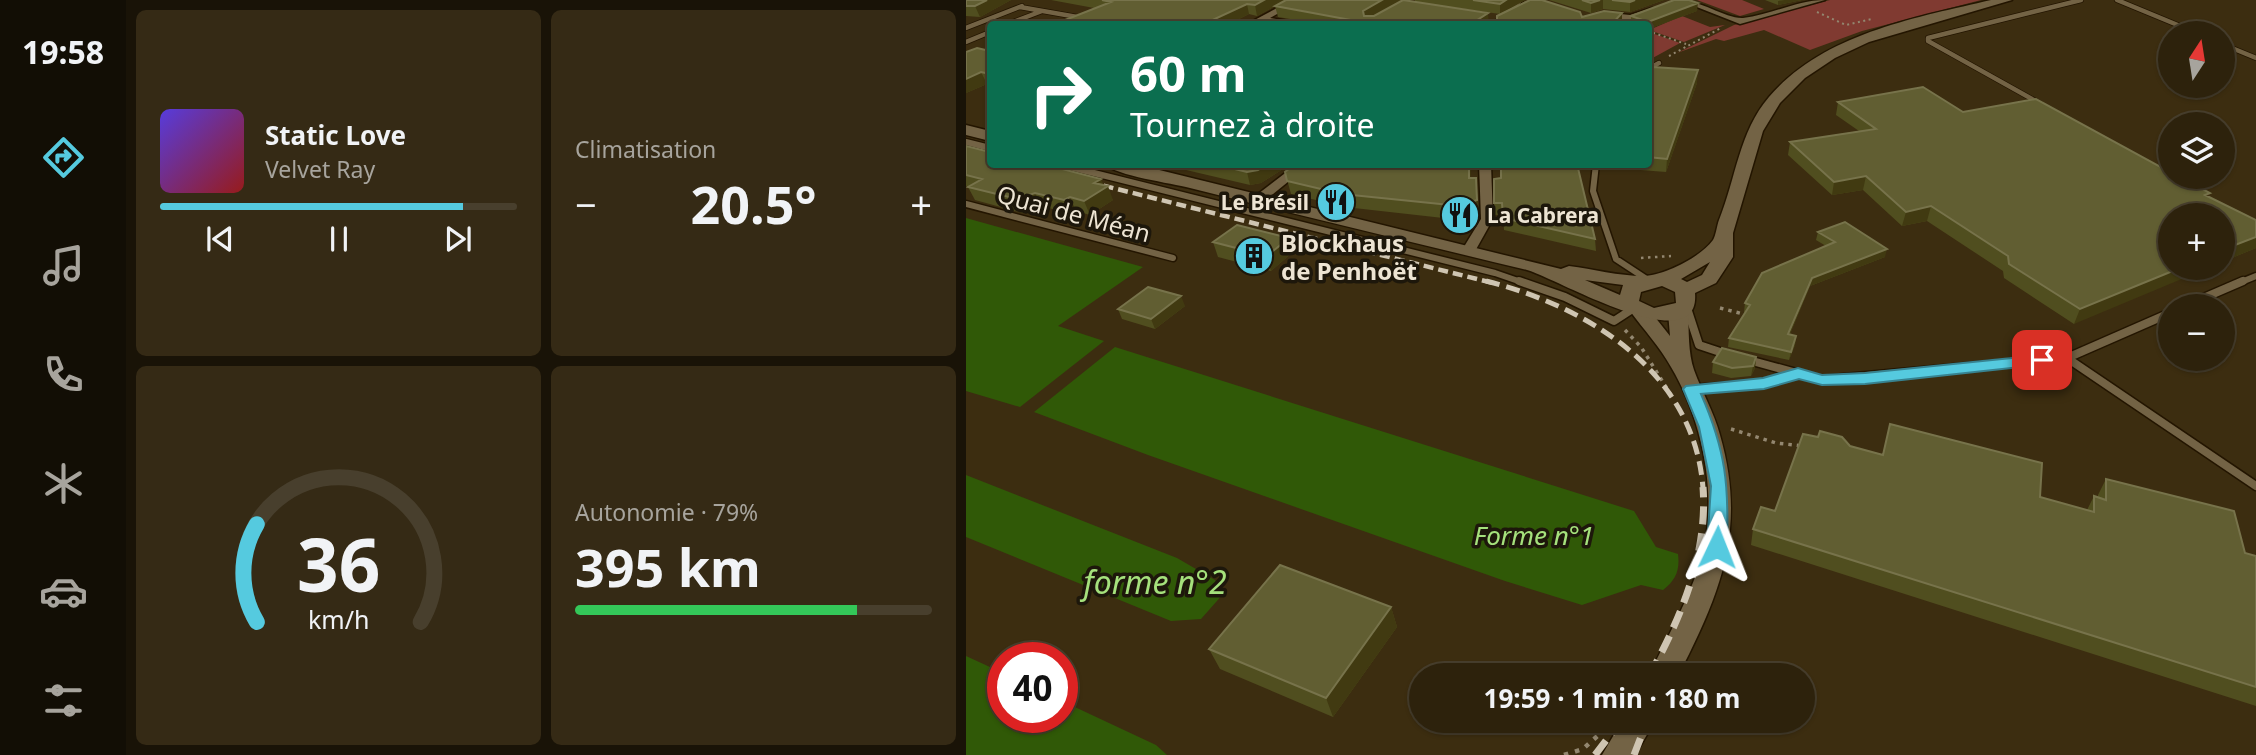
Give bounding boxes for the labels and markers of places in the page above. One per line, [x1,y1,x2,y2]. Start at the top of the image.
restaurant icon: Le Brésil [1315,181,1357,223]
place label: Le Brésil [1221,188,1309,216]
restaurant icon: La Cabrera [1439,194,1481,236]
place label: La Cabrera [1487,201,1599,229]
place label: Blockhaus de Penhoët [1281,226,1417,287]
building icon: Blockhaus de Penhoët [1233,235,1275,277]
pin [2012,330,2072,390]

